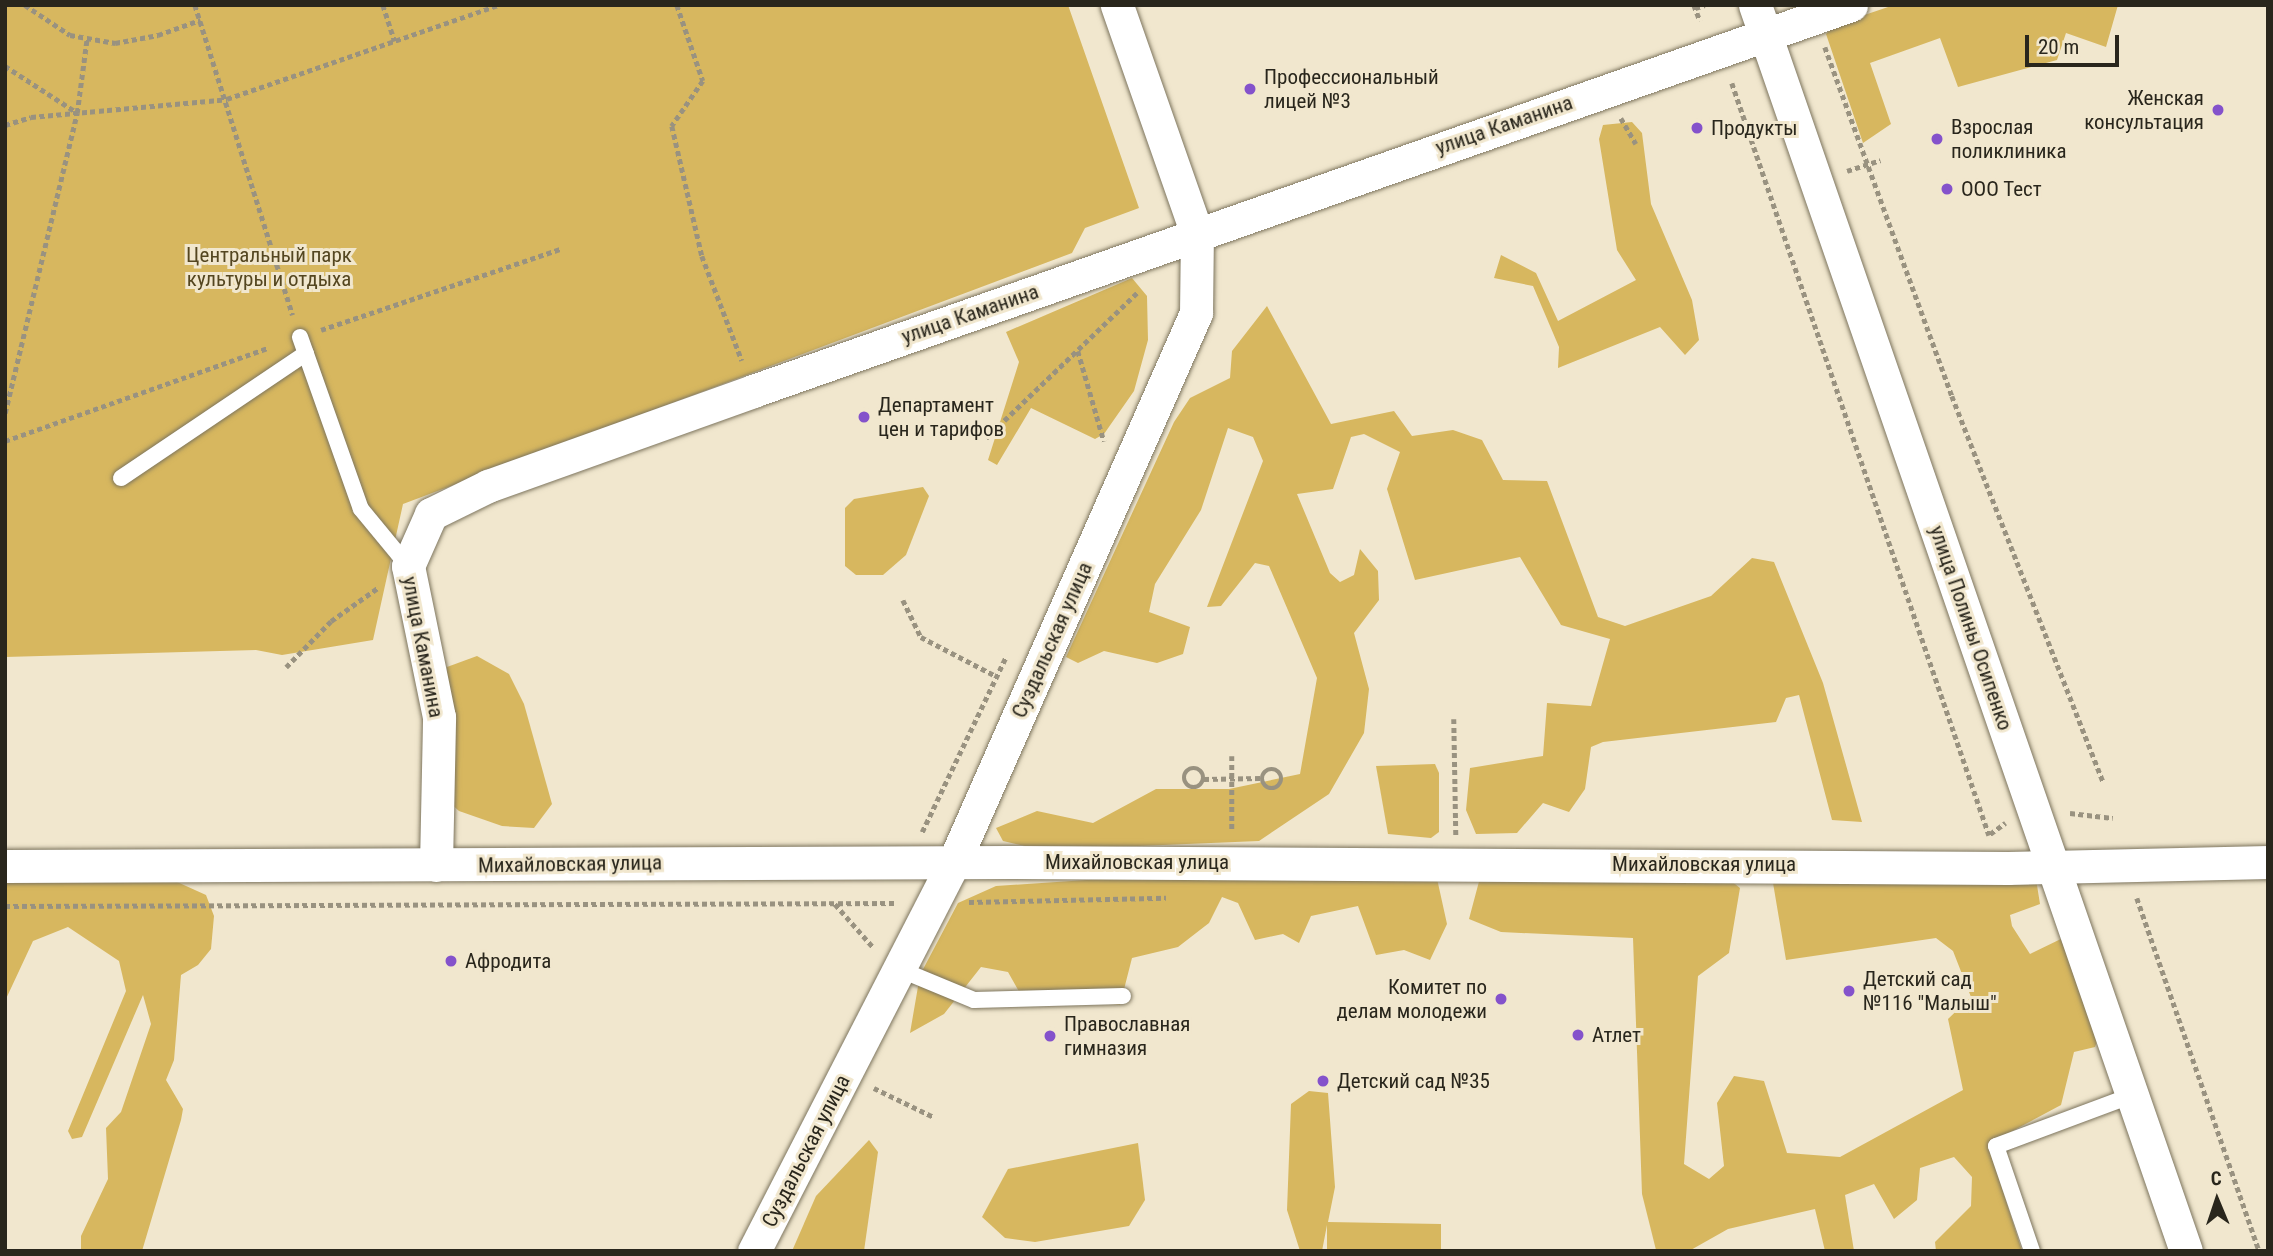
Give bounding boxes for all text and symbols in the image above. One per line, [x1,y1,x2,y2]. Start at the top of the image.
scale bar [2028,21,2122,65]
text: 20 m [2038,35,2079,59]
place label: Профессиональный лицей №3 [1264,64,1439,114]
marker: Профессиональный лицей №3 [1242,81,1258,97]
place label: Женская консультация [2084,85,2204,135]
street label: улица Каманина [1432,90,1576,160]
marker: Женская консультация [2210,102,2226,118]
place label: Взрослая поликлиника [1951,114,2067,164]
place label: Продукты [1711,115,1798,141]
marker: Продукты [1689,120,1705,136]
marker: Взрослая поликлиника [1929,131,1945,147]
place label: ООО Тест [1961,176,2042,202]
marker: ООО Тест [1939,181,1955,197]
park label: Центральный парк культуры и отдыха [186,242,352,292]
street label: улица Каманина [898,279,1042,349]
place label: Департамент цен и тарифов [878,392,1004,442]
marker: Департамент цен и тарифов [856,409,872,425]
street label: улица Полины Осипенко [1924,522,2018,734]
street label: Суздальская улица [1006,558,1098,722]
street label: улица Каманина [397,574,449,720]
street label: Михайловская улица [1045,849,1229,875]
street label: Михайловская улица [478,850,662,878]
street label: Михайловская улица [1612,851,1796,877]
place label: Афродита [465,948,551,974]
marker: Афродита [443,953,459,969]
place label: Детский сад №116 "Малыш" [1863,966,1997,1016]
place label: Комитет по делам молодежи [1337,974,1487,1024]
marker: Детский сад №116 "Малыш" [1841,983,1857,999]
marker: Комитет по делам молодежи [1493,991,1509,1007]
place label: Православная гимназия [1064,1011,1190,1061]
place label: Атлет [1592,1022,1641,1048]
marker: Атлет [1570,1027,1586,1043]
marker: Православная гимназия [1042,1028,1058,1044]
place label: Детский сад №35 [1337,1068,1490,1094]
street label: Суздальская улица [757,1071,855,1231]
marker: Детский сад №35 [1315,1073,1331,1089]
north arrow [2182,1165,2252,1235]
text: С [2210,1167,2222,1190]

